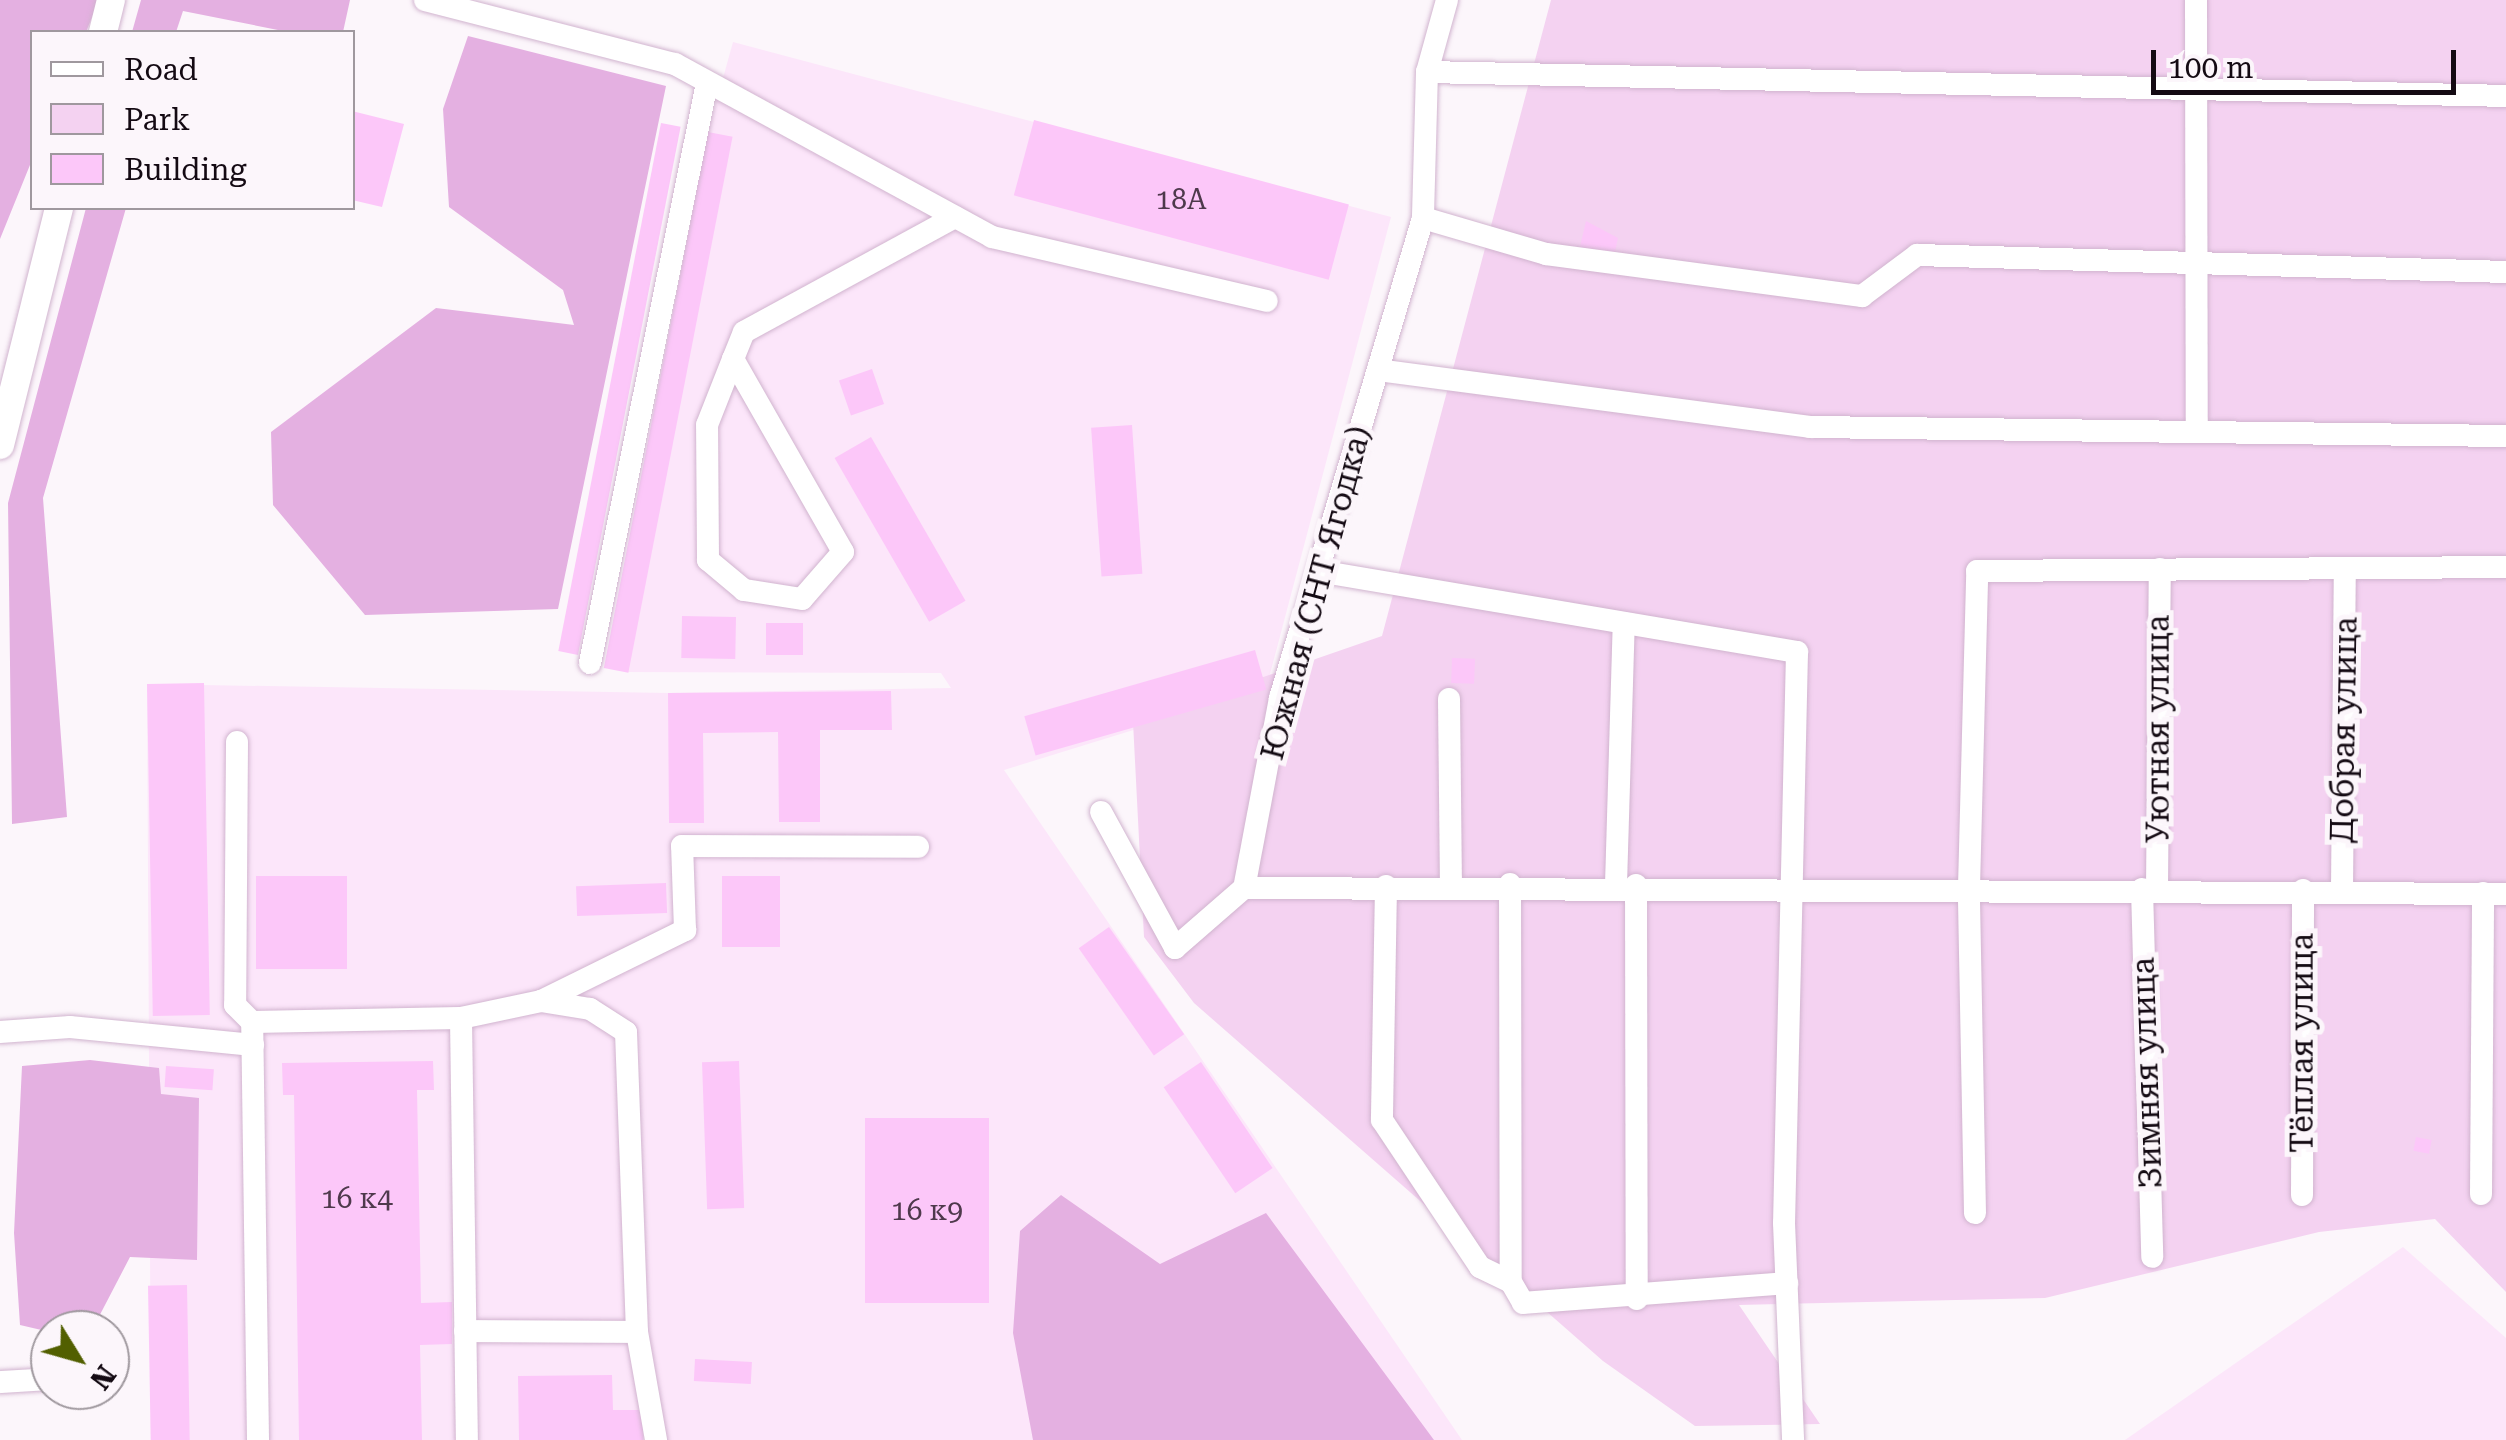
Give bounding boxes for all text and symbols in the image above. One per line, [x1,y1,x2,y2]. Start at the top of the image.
legend [30,30,355,210]
scale bar [2156,30,2461,92]
text: 100 m [2168,50,2253,85]
text: Road [124,52,198,87]
text: Park [124,102,190,137]
text: Building [124,152,247,187]
house number: 18А [1156,183,1206,217]
street label: Южная (СНТ Ягодка) [1253,422,1379,764]
street label: Уютная улица [2139,615,2177,843]
street label: Добрая улица [2323,616,2365,844]
street label: Тёплая улица [2283,933,2321,1153]
street label: Зимняя улица [2124,956,2170,1190]
house number: 16 к4 [321,1182,393,1216]
house number: 16 к9 [891,1194,963,1228]
north arrow [30,1310,130,1410]
text: N [83,1359,122,1396]

